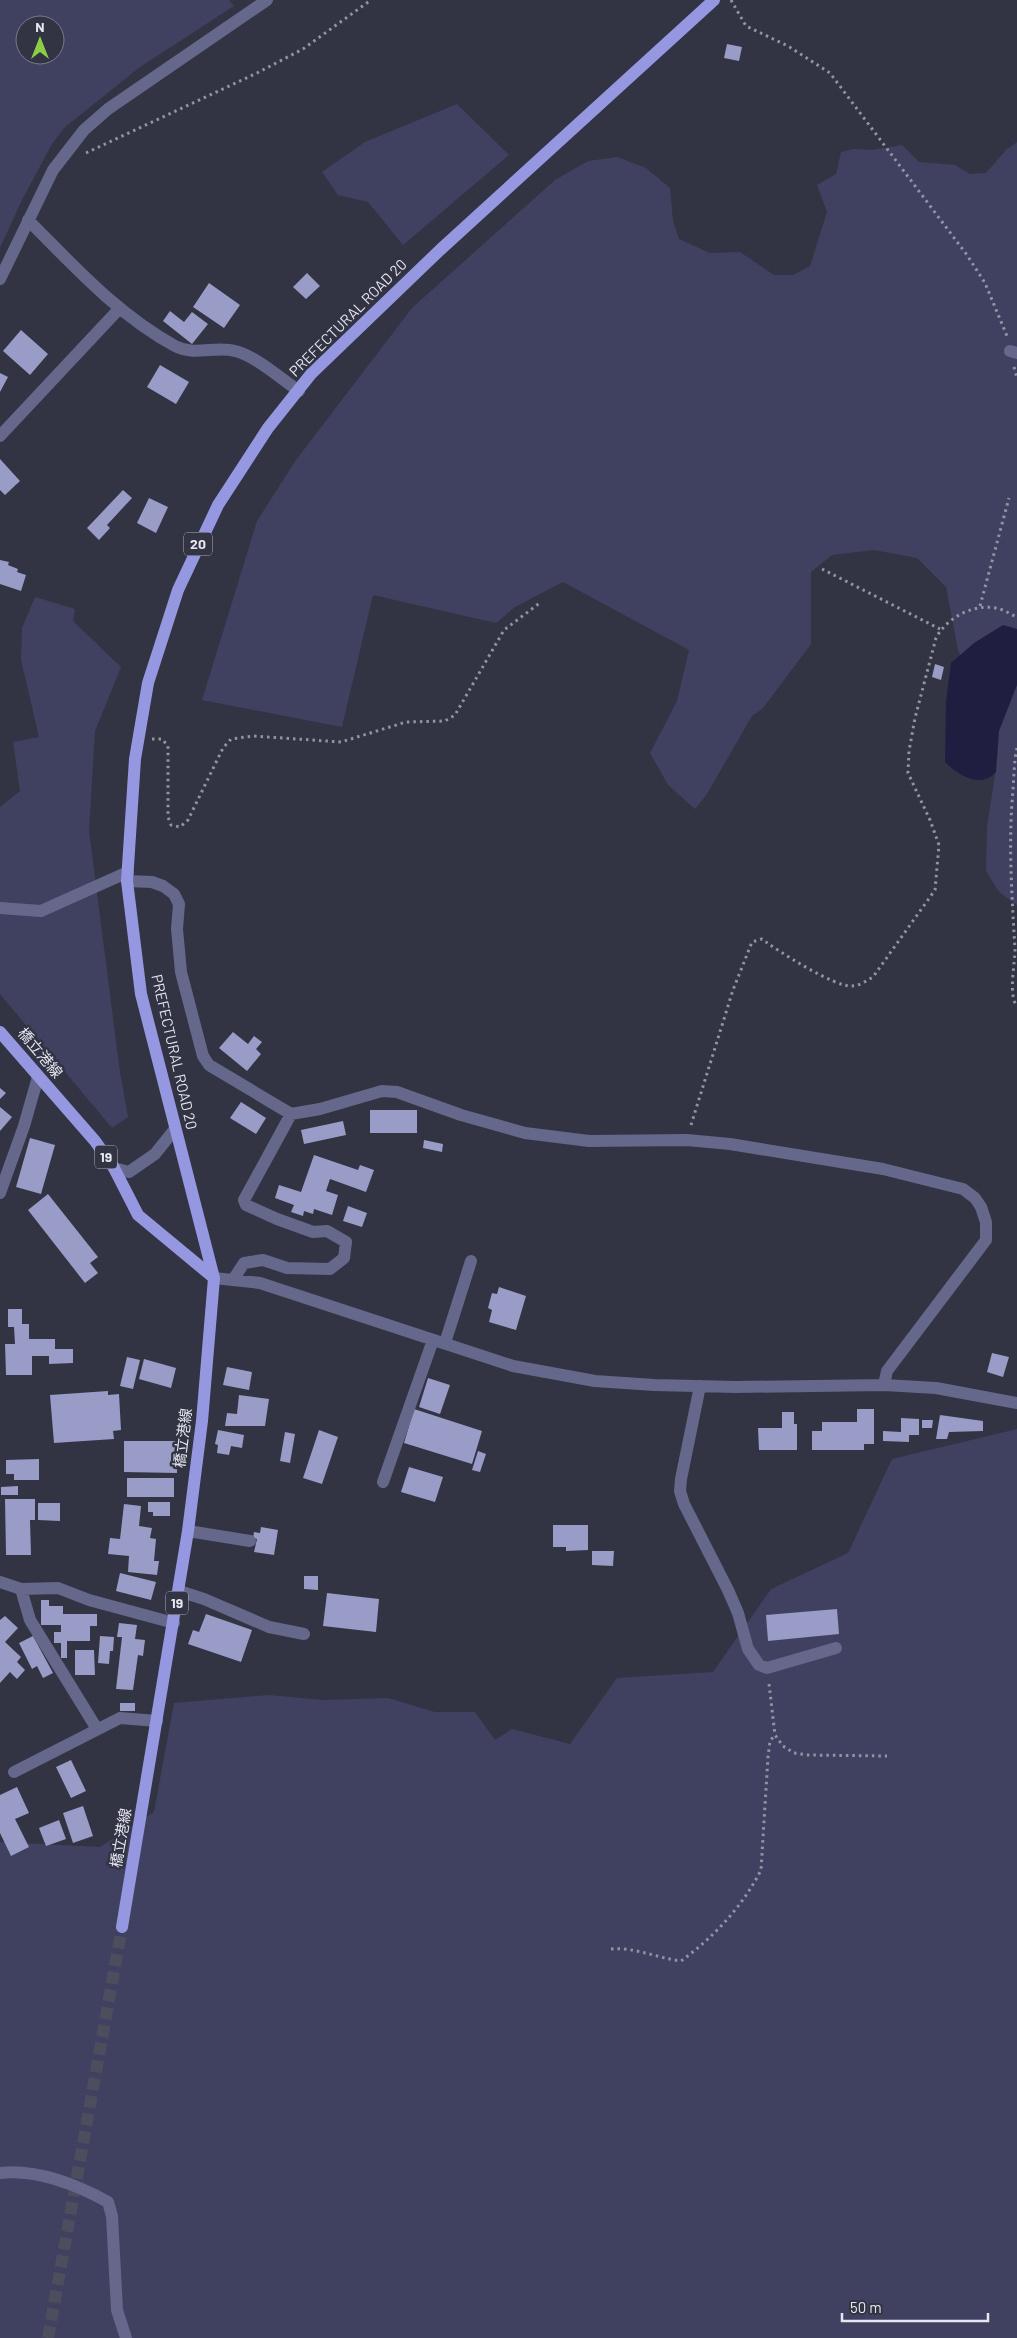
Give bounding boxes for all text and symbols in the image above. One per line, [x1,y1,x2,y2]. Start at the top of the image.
north arrow [15,15,65,65]
text: N [35,18,45,35]
street label: PREFECTURAL ROAD 20 [285,255,410,380]
road number: 20 [184,532,212,556]
street label: PREFECTURAL ROAD 20 [148,972,202,1131]
street label: 橋立港線 [15,1024,67,1081]
road number: 19 [95,1146,117,1168]
street label: 橋立港線 [169,1407,195,1469]
road number: 19 [166,1592,188,1615]
street label: 橋立港線 [106,1807,134,1869]
scale bar [842,2290,988,2322]
text: 50 m [850,2298,882,2316]

